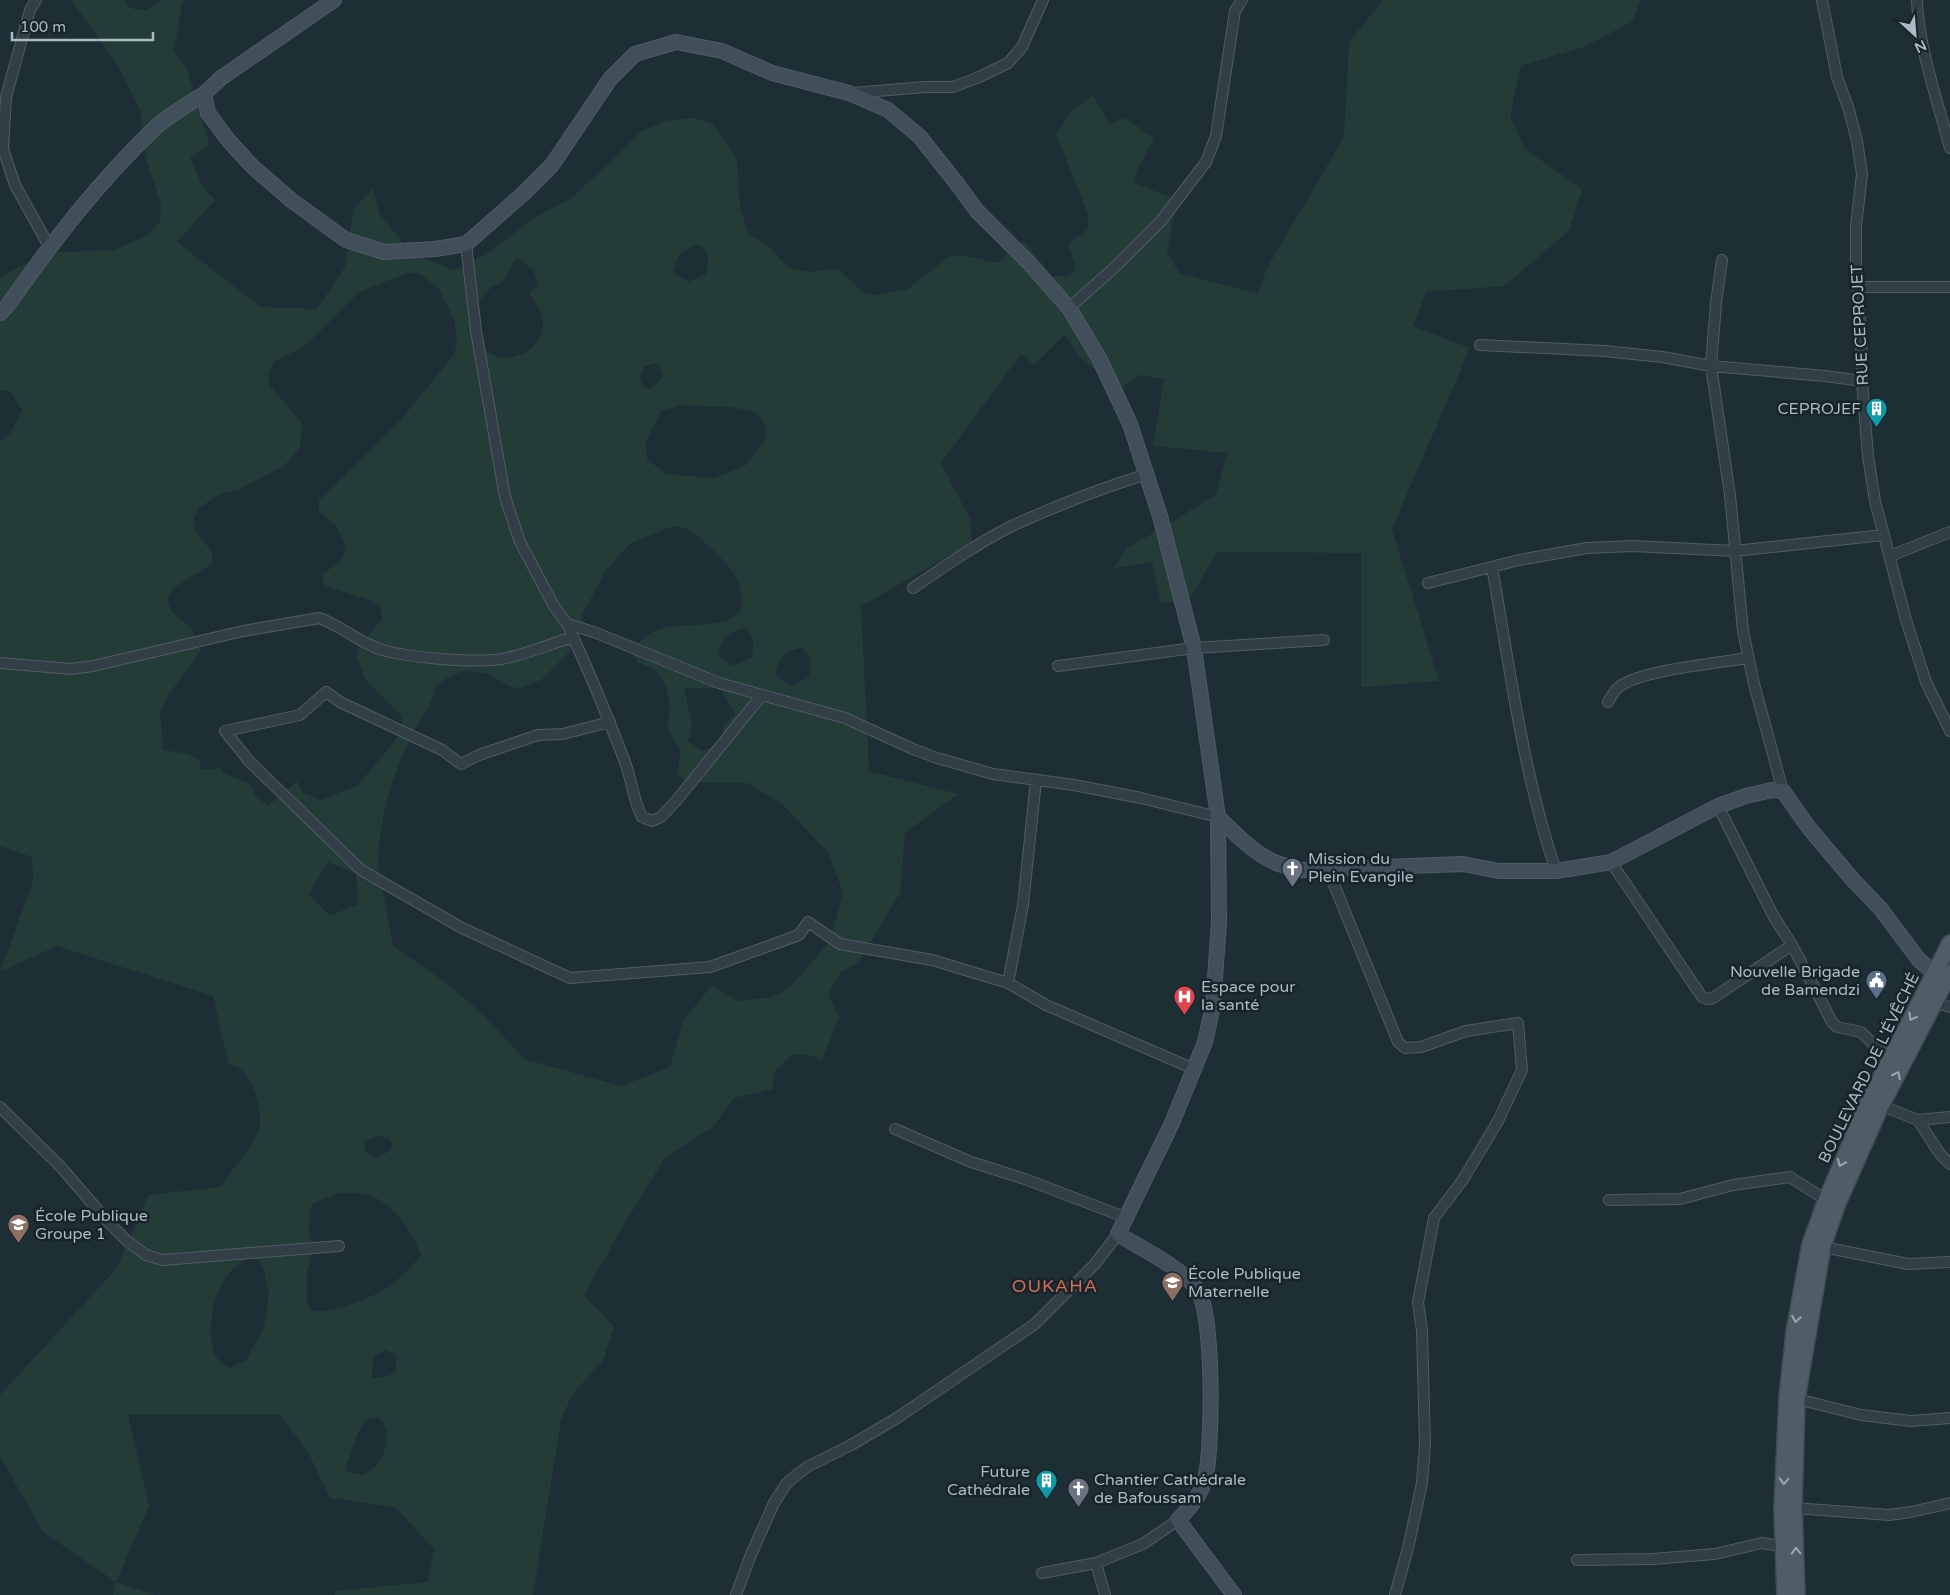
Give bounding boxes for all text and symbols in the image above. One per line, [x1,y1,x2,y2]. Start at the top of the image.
scale bar [12,10,154,42]
north arrow [1890,10,1940,60]
text: 100 m [20,18,66,36]
text: N [1912,36,1929,56]
street label: RUE CEPROJET [1847,264,1873,386]
building icon: CEPROJEF [1865,397,1889,428]
place label: CEPROJEF [1777,399,1861,419]
place label: Mission du Plein Evangile [1308,849,1414,887]
church icon: Mission du Plein Evangile [1280,856,1304,887]
place label: Nouvelle Brigade de Bamendzi [1730,962,1860,1000]
street label: BOULEVARD DE L'ÉVÊCHÉ [1814,969,1924,1167]
public building icon: Nouvelle Brigade de Bamendzi [1864,969,1888,1000]
place label: Espace pour la santé [1201,977,1296,1015]
hospital icon: Espace pour la santé [1173,984,1197,1015]
one-way arrow [1908,1012,1918,1021]
one-way arrow [1891,1071,1901,1080]
one-way arrow [1837,1158,1847,1167]
place label: École Publique Groupe 1 [35,1206,148,1244]
school or university icon: École Publique Groupe 1 [7,1213,31,1244]
place label: École Publique Maternelle [1188,1264,1301,1302]
school or university icon: École Publique Maternelle [1160,1271,1184,1302]
district label: OUKAHA [1012,1275,1098,1297]
one-way arrow [1792,1314,1802,1323]
place label: Future Cathédrale [947,1462,1030,1500]
building icon: Future Cathédrale [1034,1469,1058,1500]
place label: Chantier Cathédrale de Bafoussam [1094,1470,1246,1508]
church icon: Chantier Cathédrale de Bafoussam [1066,1477,1090,1508]
one-way arrow [1778,1477,1789,1485]
one-way arrow [1791,1547,1801,1555]

